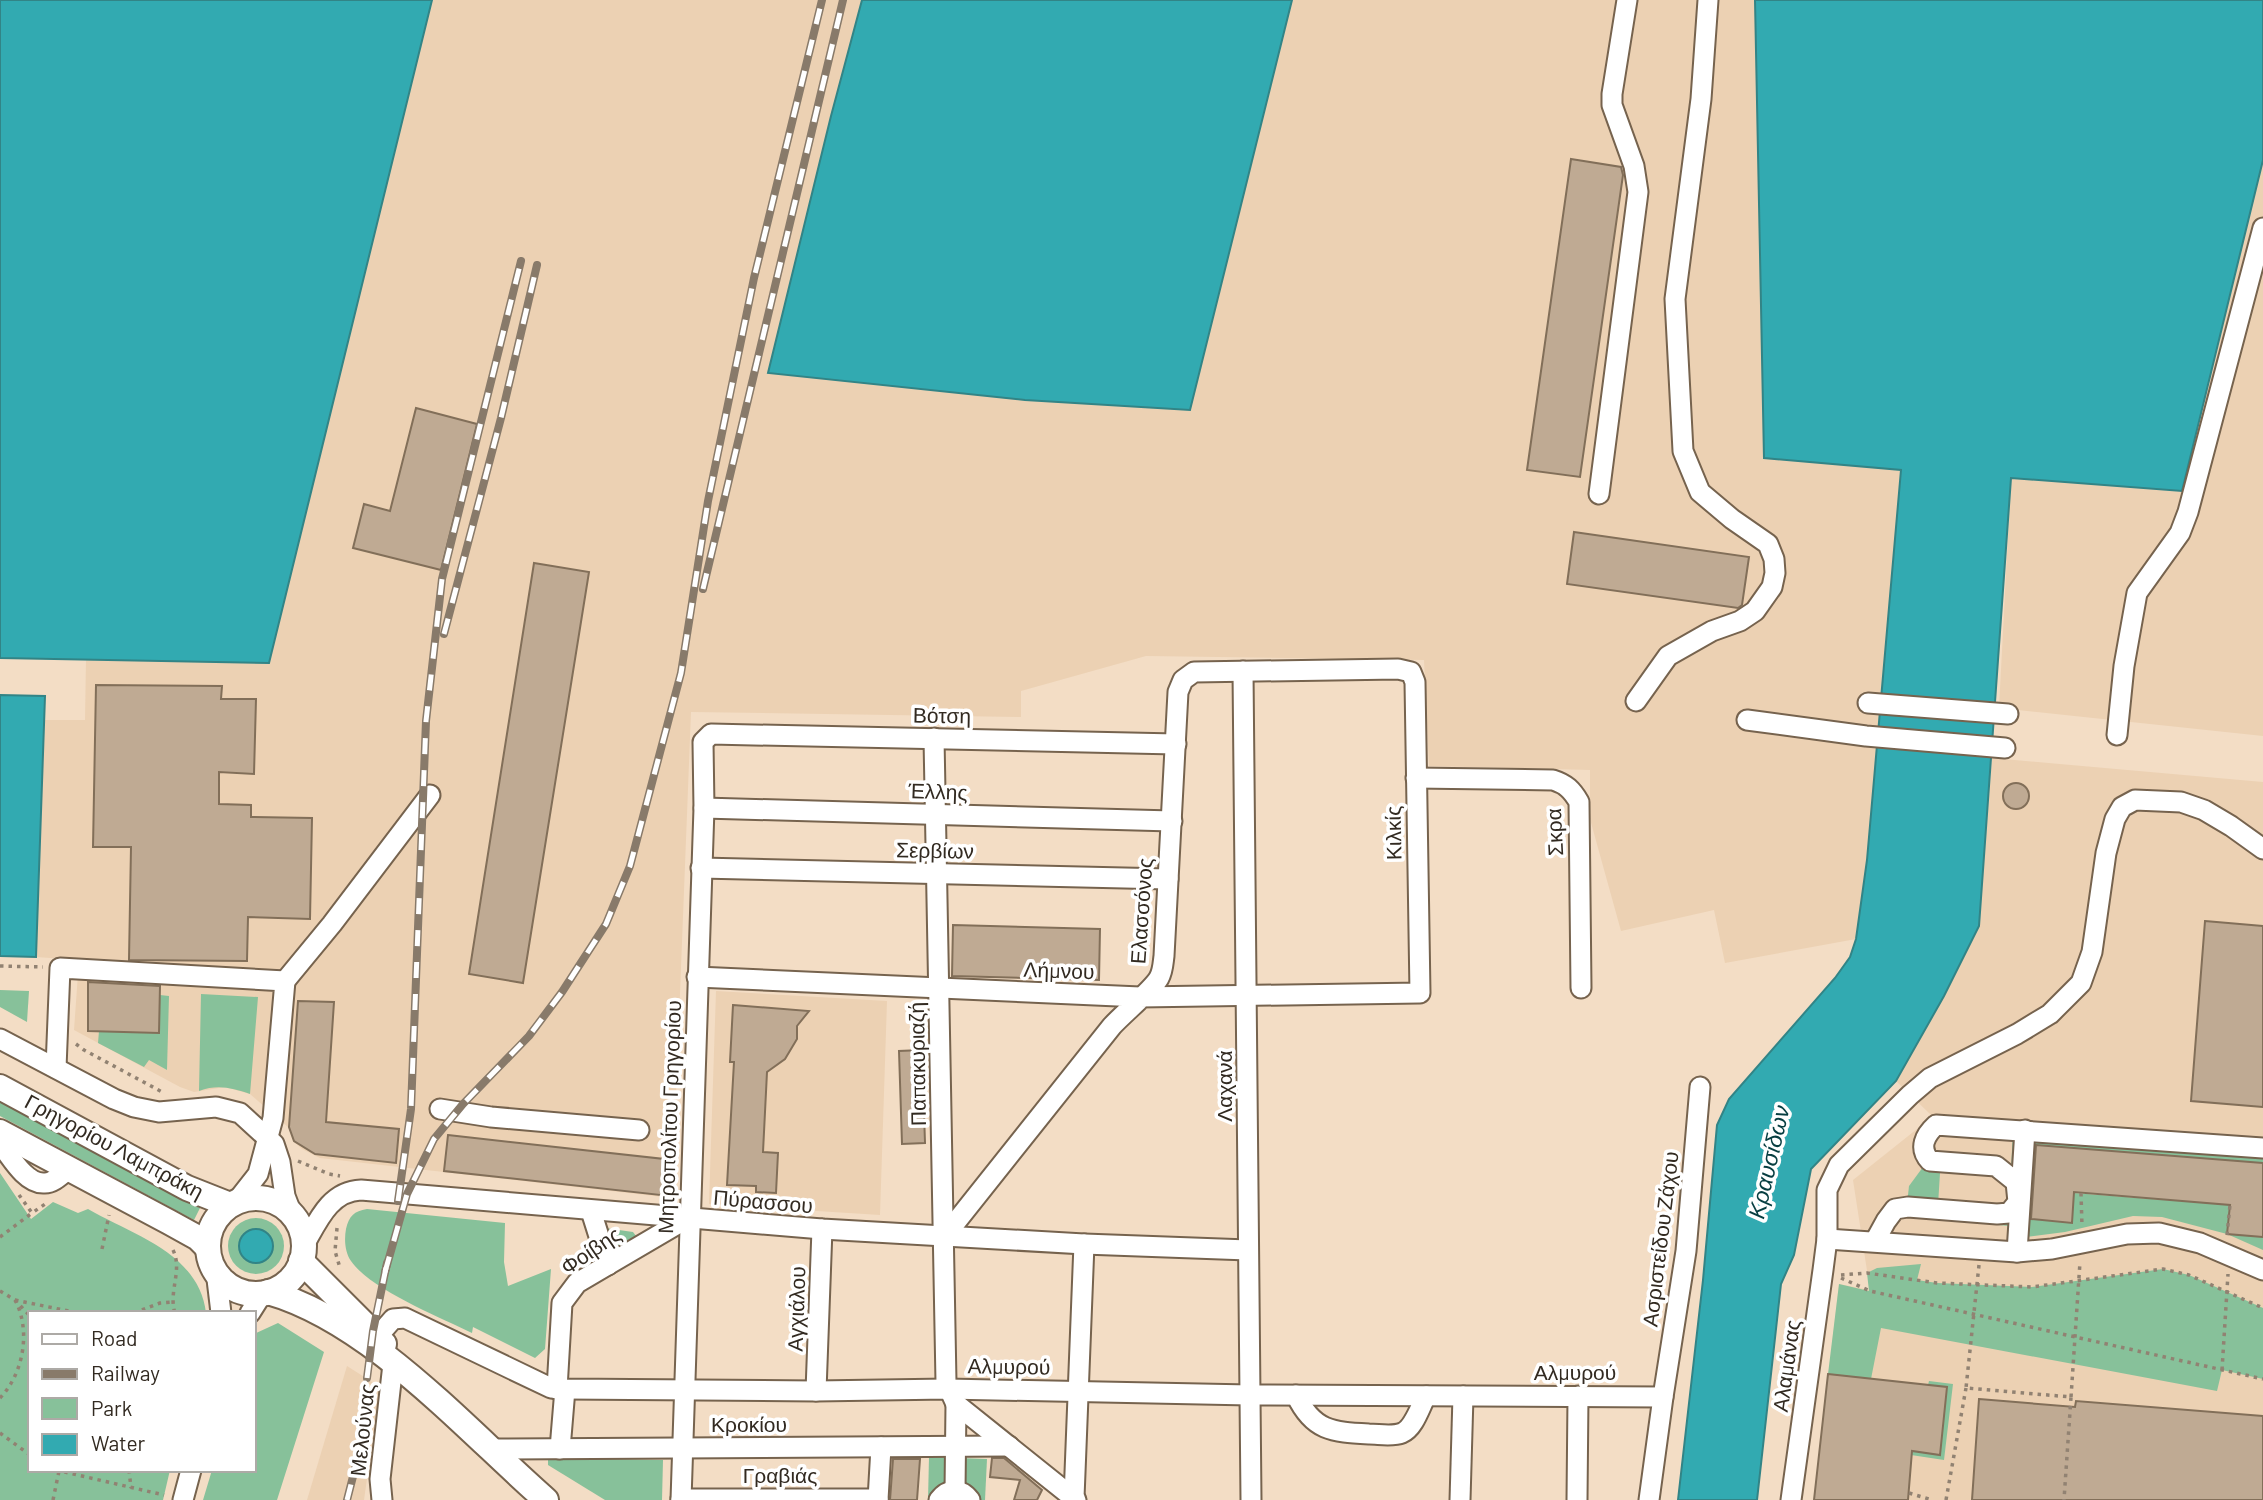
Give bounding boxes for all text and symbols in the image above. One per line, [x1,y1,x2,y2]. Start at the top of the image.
street label: Βότση [913,701,971,728]
street label: Έλλης [907,777,968,804]
street label: Κιλκίς [1380,806,1405,860]
street label: Σκρα [1540,808,1567,856]
street label: Σερβίων [896,836,974,863]
street label: Ελασσόνος [1124,857,1157,965]
street label: Λήμνου [1023,956,1095,983]
street label: Μητροπολίτου Γρηγορίου [652,1000,685,1234]
street label: Παπακυριαζή [903,1002,930,1126]
street label: Λαχανά [1211,1050,1236,1122]
street label: Γρηγορίου Λαμπράκη [21,1088,208,1203]
water label: Κραυσίδων [1741,1102,1795,1221]
street label: Ασριστείδου Ζάχου [1636,1150,1683,1328]
street label: Πύρασσου [712,1184,814,1217]
street label: Φοίβης [555,1221,625,1279]
street label: Αγχιάλου [782,1266,809,1352]
legend [28,1311,256,1472]
street label: Αλαμάνας [1767,1318,1804,1413]
text: Road [91,1325,137,1350]
street label: Αλμυρού [968,1352,1051,1379]
street label: Αλμυρού [1534,1359,1616,1384]
text: Railway [91,1360,160,1385]
street label: Μελούνας [344,1382,379,1477]
text: Park [91,1395,132,1420]
street label: Κροκίου [711,1411,787,1436]
text: Water [91,1430,146,1455]
street label: Γραβιάς [743,1462,817,1487]

